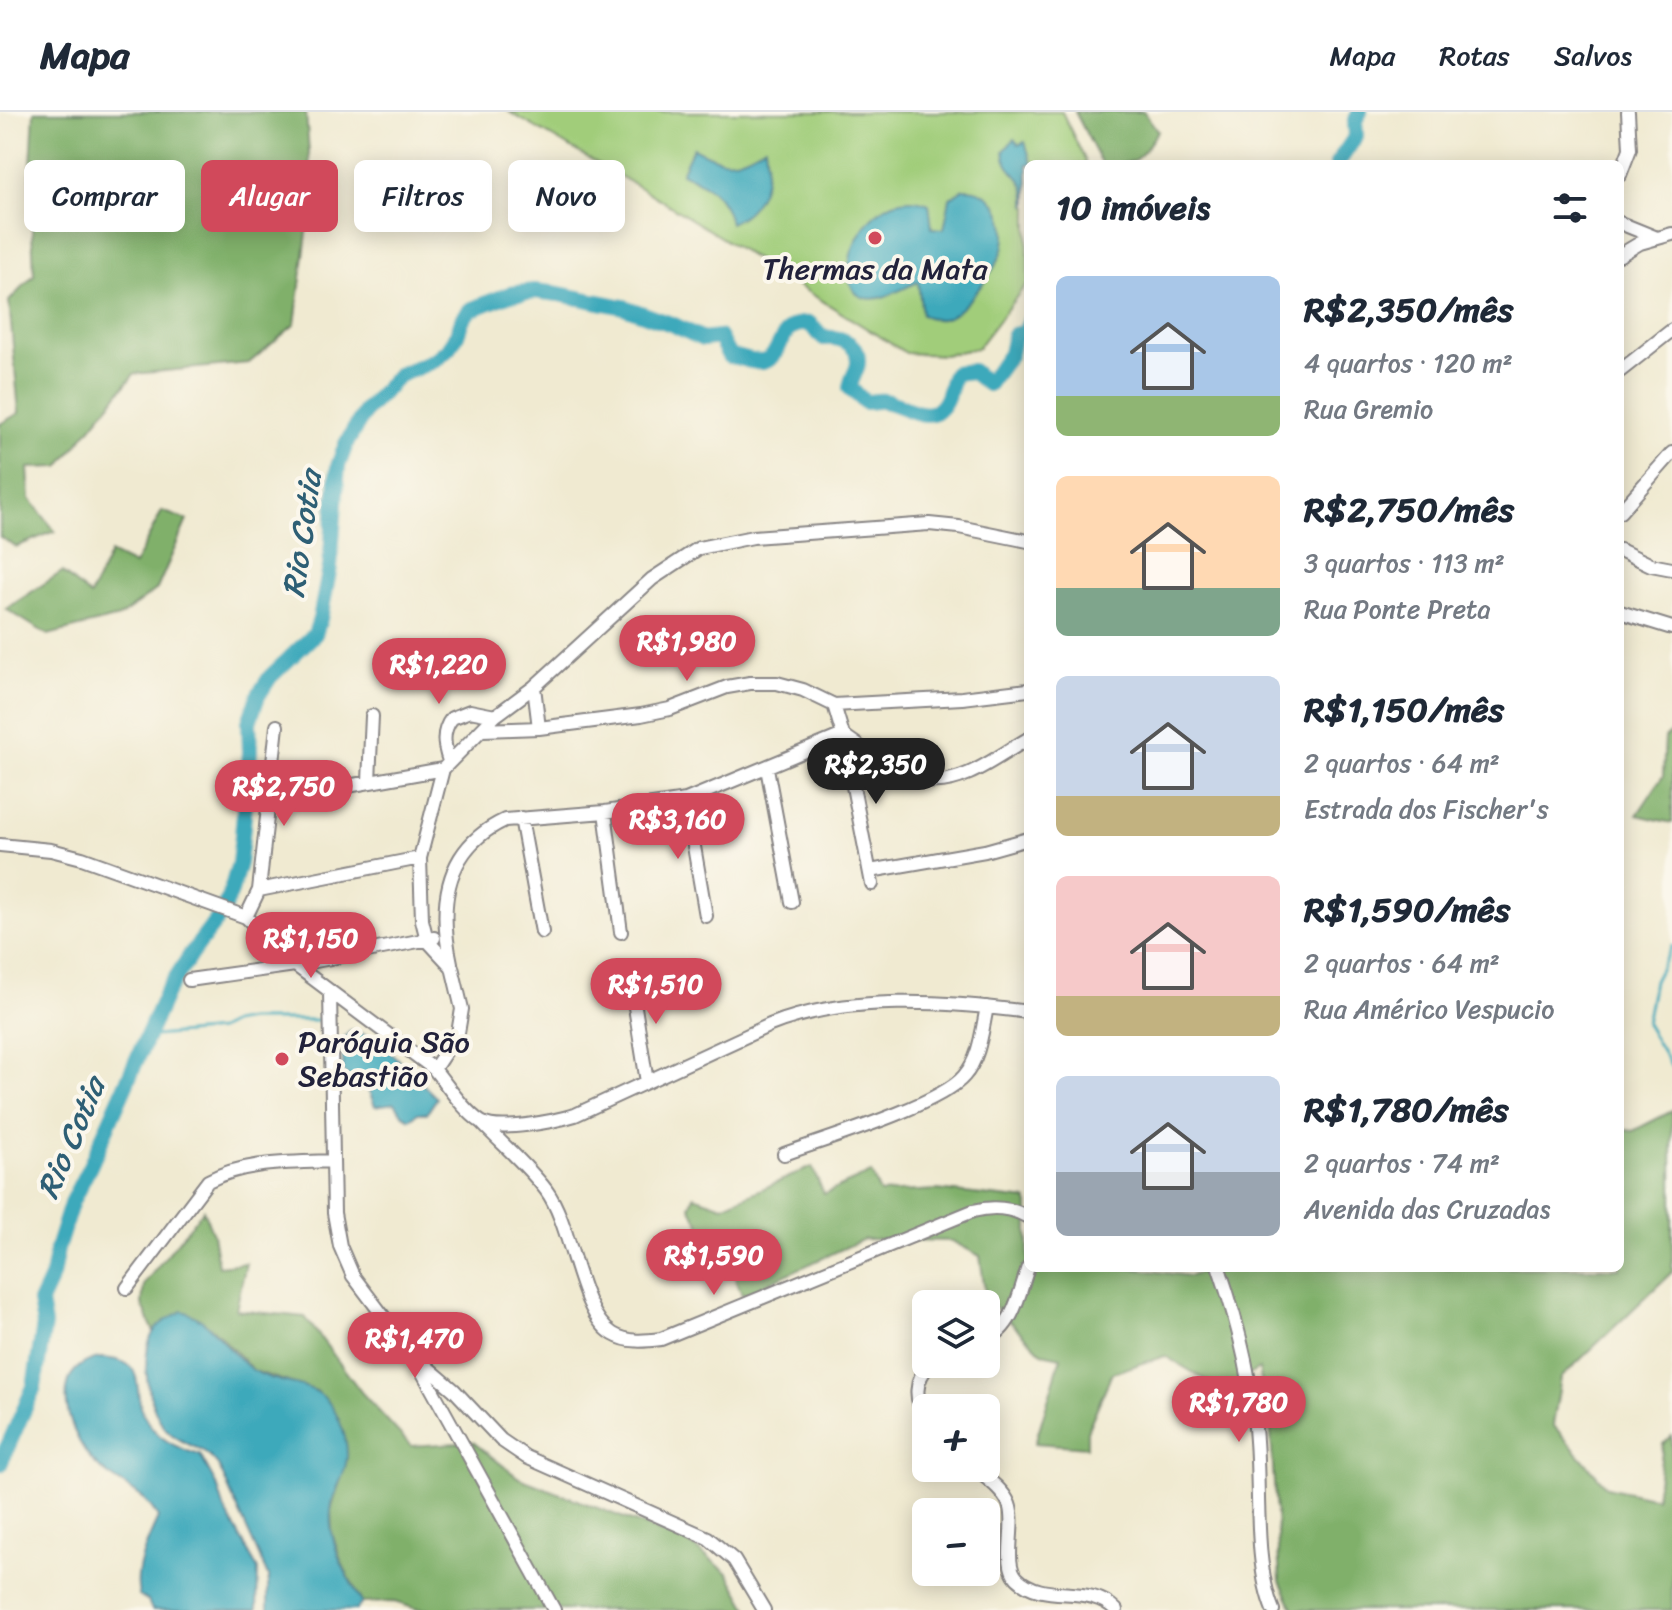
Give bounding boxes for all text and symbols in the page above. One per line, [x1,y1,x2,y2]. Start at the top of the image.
text: Mapa [40,22,129,89]
text: Mapa [1329,31,1395,80]
text: Rotas [1439,31,1510,80]
text: Salvos [1554,31,1632,80]
chip: Comprar [24,160,185,232]
chip: Alugar [201,160,338,232]
chip: Filtros [354,160,492,232]
chip: Novo [508,160,625,232]
text: 10 imóveis [1056,178,1210,238]
icon: filters [1548,186,1592,230]
marker: Thermas da Mata [866,229,884,247]
place label: Thermas da Mata [762,242,989,296]
text: R$2,350/mês [1304,280,1513,340]
icon: home [1120,308,1216,404]
text: 4 quartos · 120 m² [1304,340,1513,386]
text: Rua Gremio [1304,386,1433,432]
water label: Rio Cotia [265,463,340,601]
text: R$2,750/mês [1304,480,1514,540]
icon: home [1120,508,1216,604]
text: 3 quartos · 113 m² [1304,540,1505,586]
text: Rua Ponte Preta [1304,586,1491,632]
pin: R$1,980 [613,615,761,683]
text: R$1,980 [637,618,737,664]
pin: R$1,220 [365,638,513,706]
text: R$1,220 [390,641,488,687]
text: R$1,150/mês [1304,680,1504,740]
icon: home [1120,708,1216,804]
pin: R$2,350 [802,738,950,806]
text: 2 quartos · 64 m² [1304,740,1500,786]
text: R$2,350 [825,741,927,787]
pin: R$2,750 [210,760,358,828]
text: R$2,750 [233,763,335,809]
text: Estrada dos Fischer's [1304,786,1549,832]
pin: R$3,160 [604,793,752,861]
text: R$3,160 [630,796,726,842]
text: R$1,590/mês [1304,880,1510,940]
icon: home [1120,908,1216,1004]
pin: R$1,150 [237,912,385,980]
text: R$1,150 [264,915,358,961]
text: 2 quartos · 64 m² [1304,940,1500,986]
pin: R$1,510 [582,958,730,1026]
text: R$1,510 [609,961,703,1007]
text: Rua Américo Vespucio [1304,986,1554,1032]
place label: Paróquia São Sebastião [298,1015,470,1103]
marker: Paróquia São Sebastião [273,1050,291,1068]
water label: Rio Cotia [20,1065,124,1208]
text: R$1,780/mês [1304,1080,1509,1140]
icon: home [1120,1108,1216,1204]
text: 2 quartos · 74 m² [1304,1140,1500,1186]
text: Avenida das Cruzadas [1304,1186,1550,1232]
pin: R$1,590 [640,1229,788,1297]
text: R$1,590 [664,1232,764,1278]
map controls [912,1290,1000,1586]
button: layers [912,1290,1000,1378]
pin: R$1,470 [341,1312,489,1380]
text: R$1,470 [366,1315,464,1361]
pin: R$1,780 [1165,1376,1313,1444]
text: R$1,780 [1190,1379,1288,1425]
button: + [912,1394,1000,1482]
button: − [912,1498,1000,1586]

